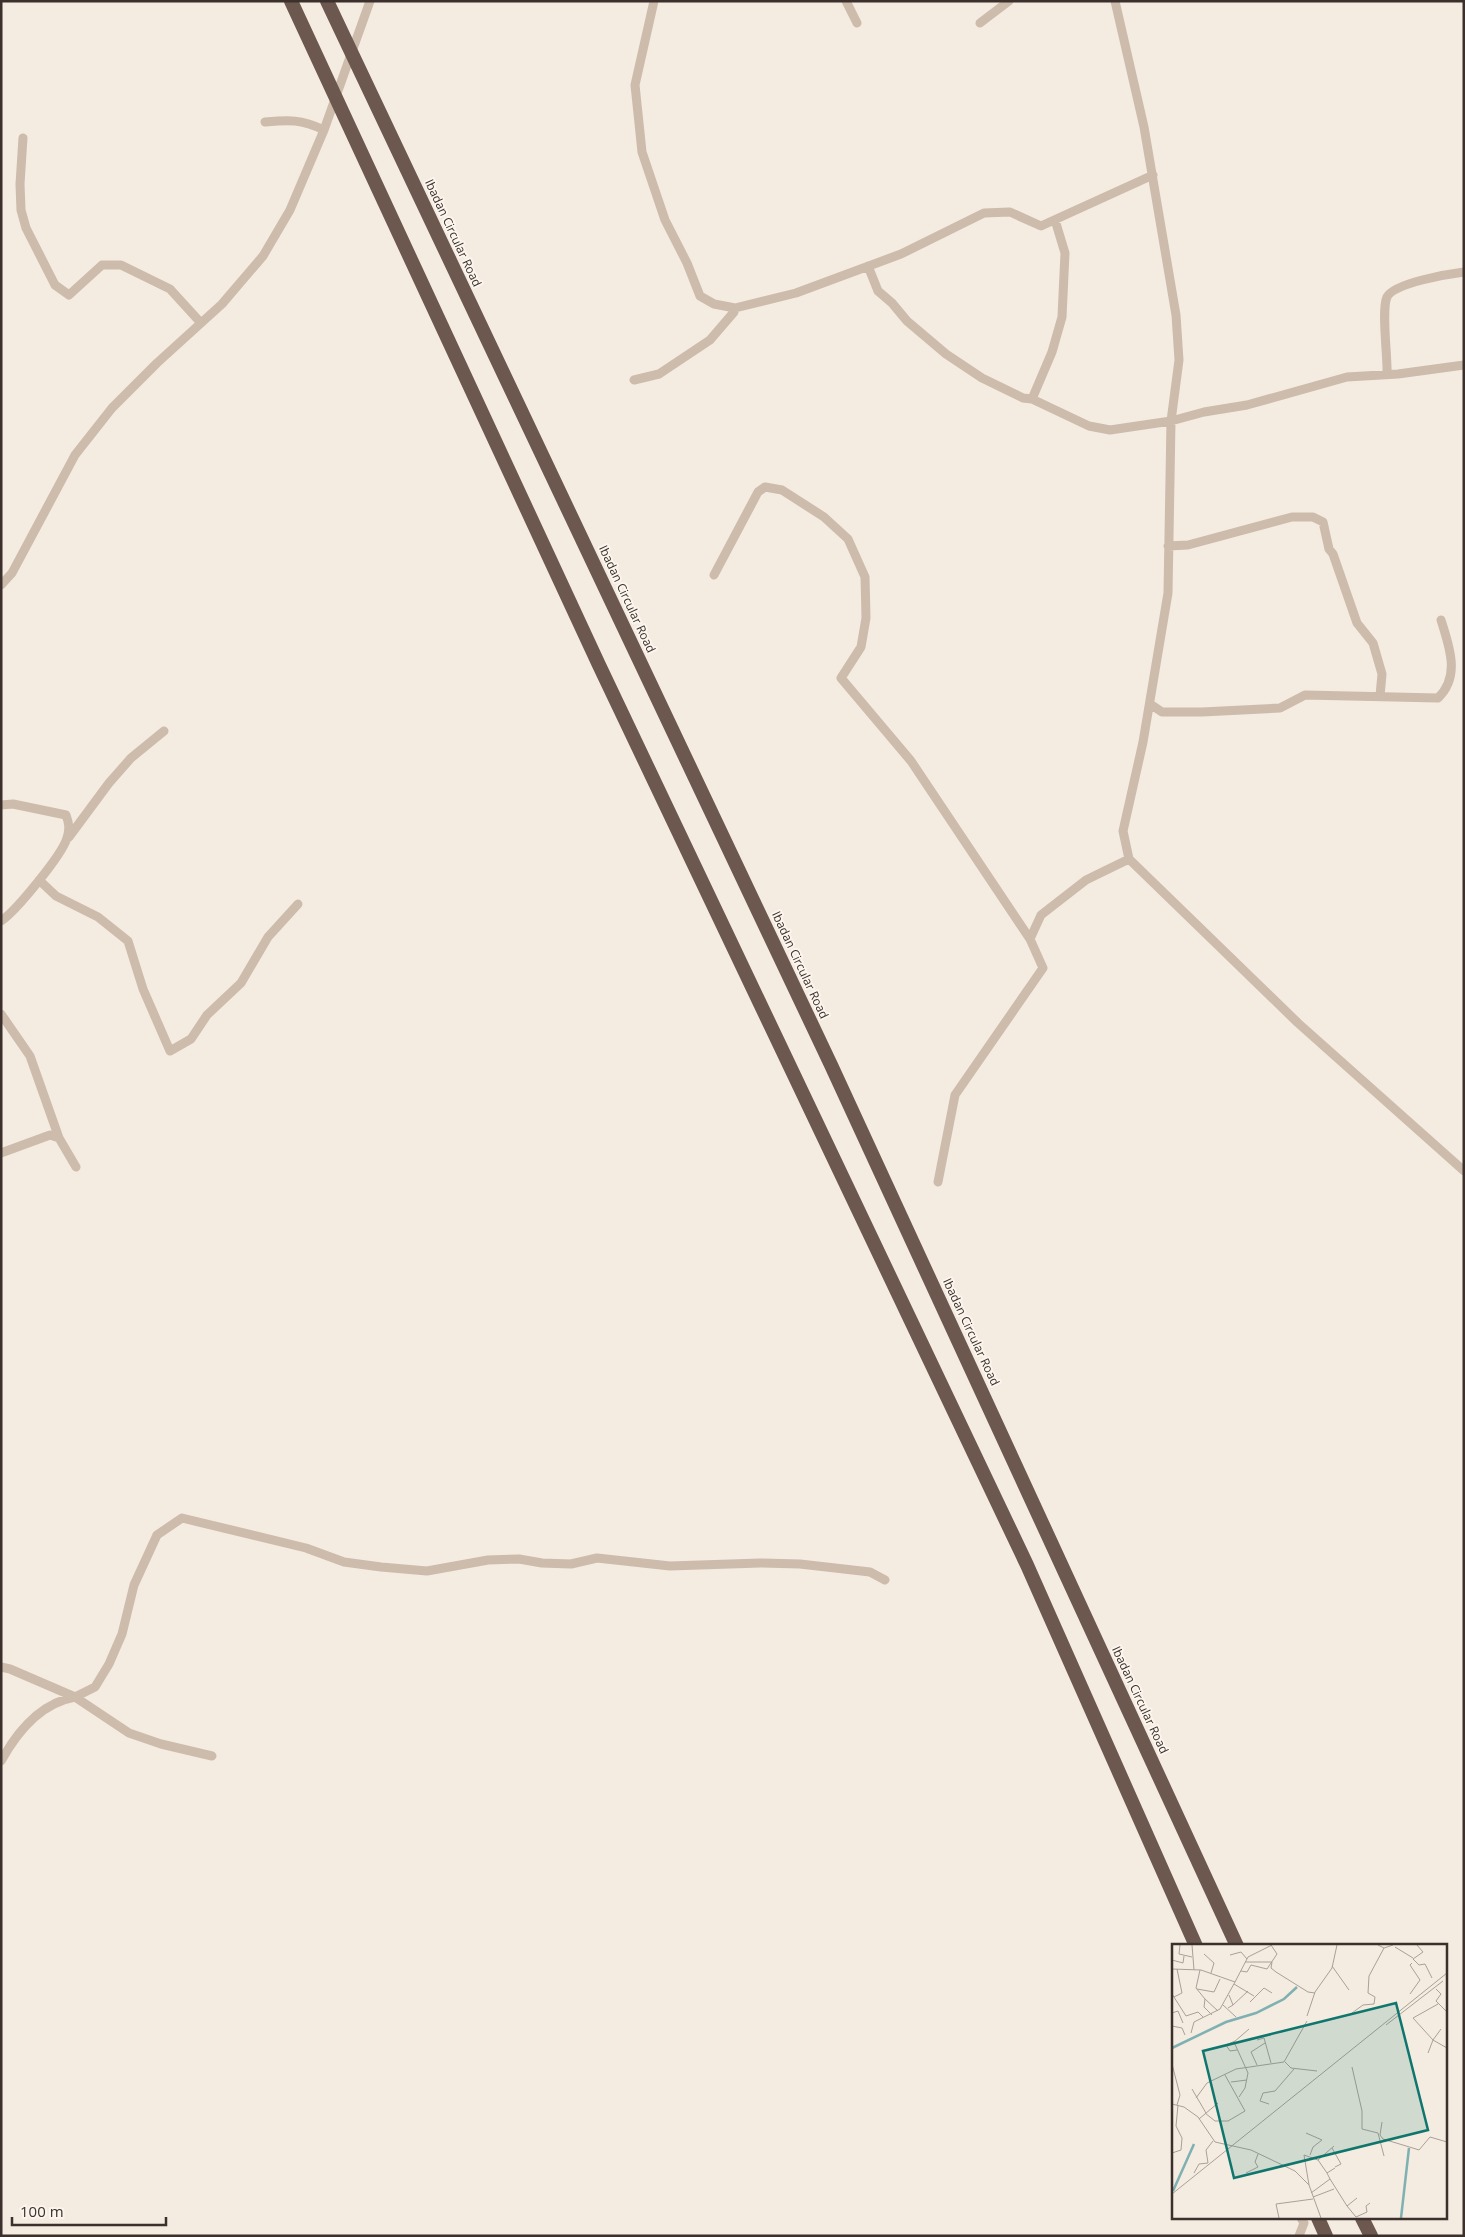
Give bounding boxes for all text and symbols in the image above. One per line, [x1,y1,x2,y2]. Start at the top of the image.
street label: Ibadan Circular Road [421,176,486,289]
street label: Ibadan Circular Road [595,542,660,655]
street label: Ibadan Circular Road [768,908,833,1021]
street label: Ibadan Circular Road [939,1275,1004,1388]
street label: Ibadan Circular Road [1108,1643,1173,1756]
inset map [1172,1944,1448,2220]
scale bar [12,2194,166,2226]
text: 100 m [20,2201,64,2221]

